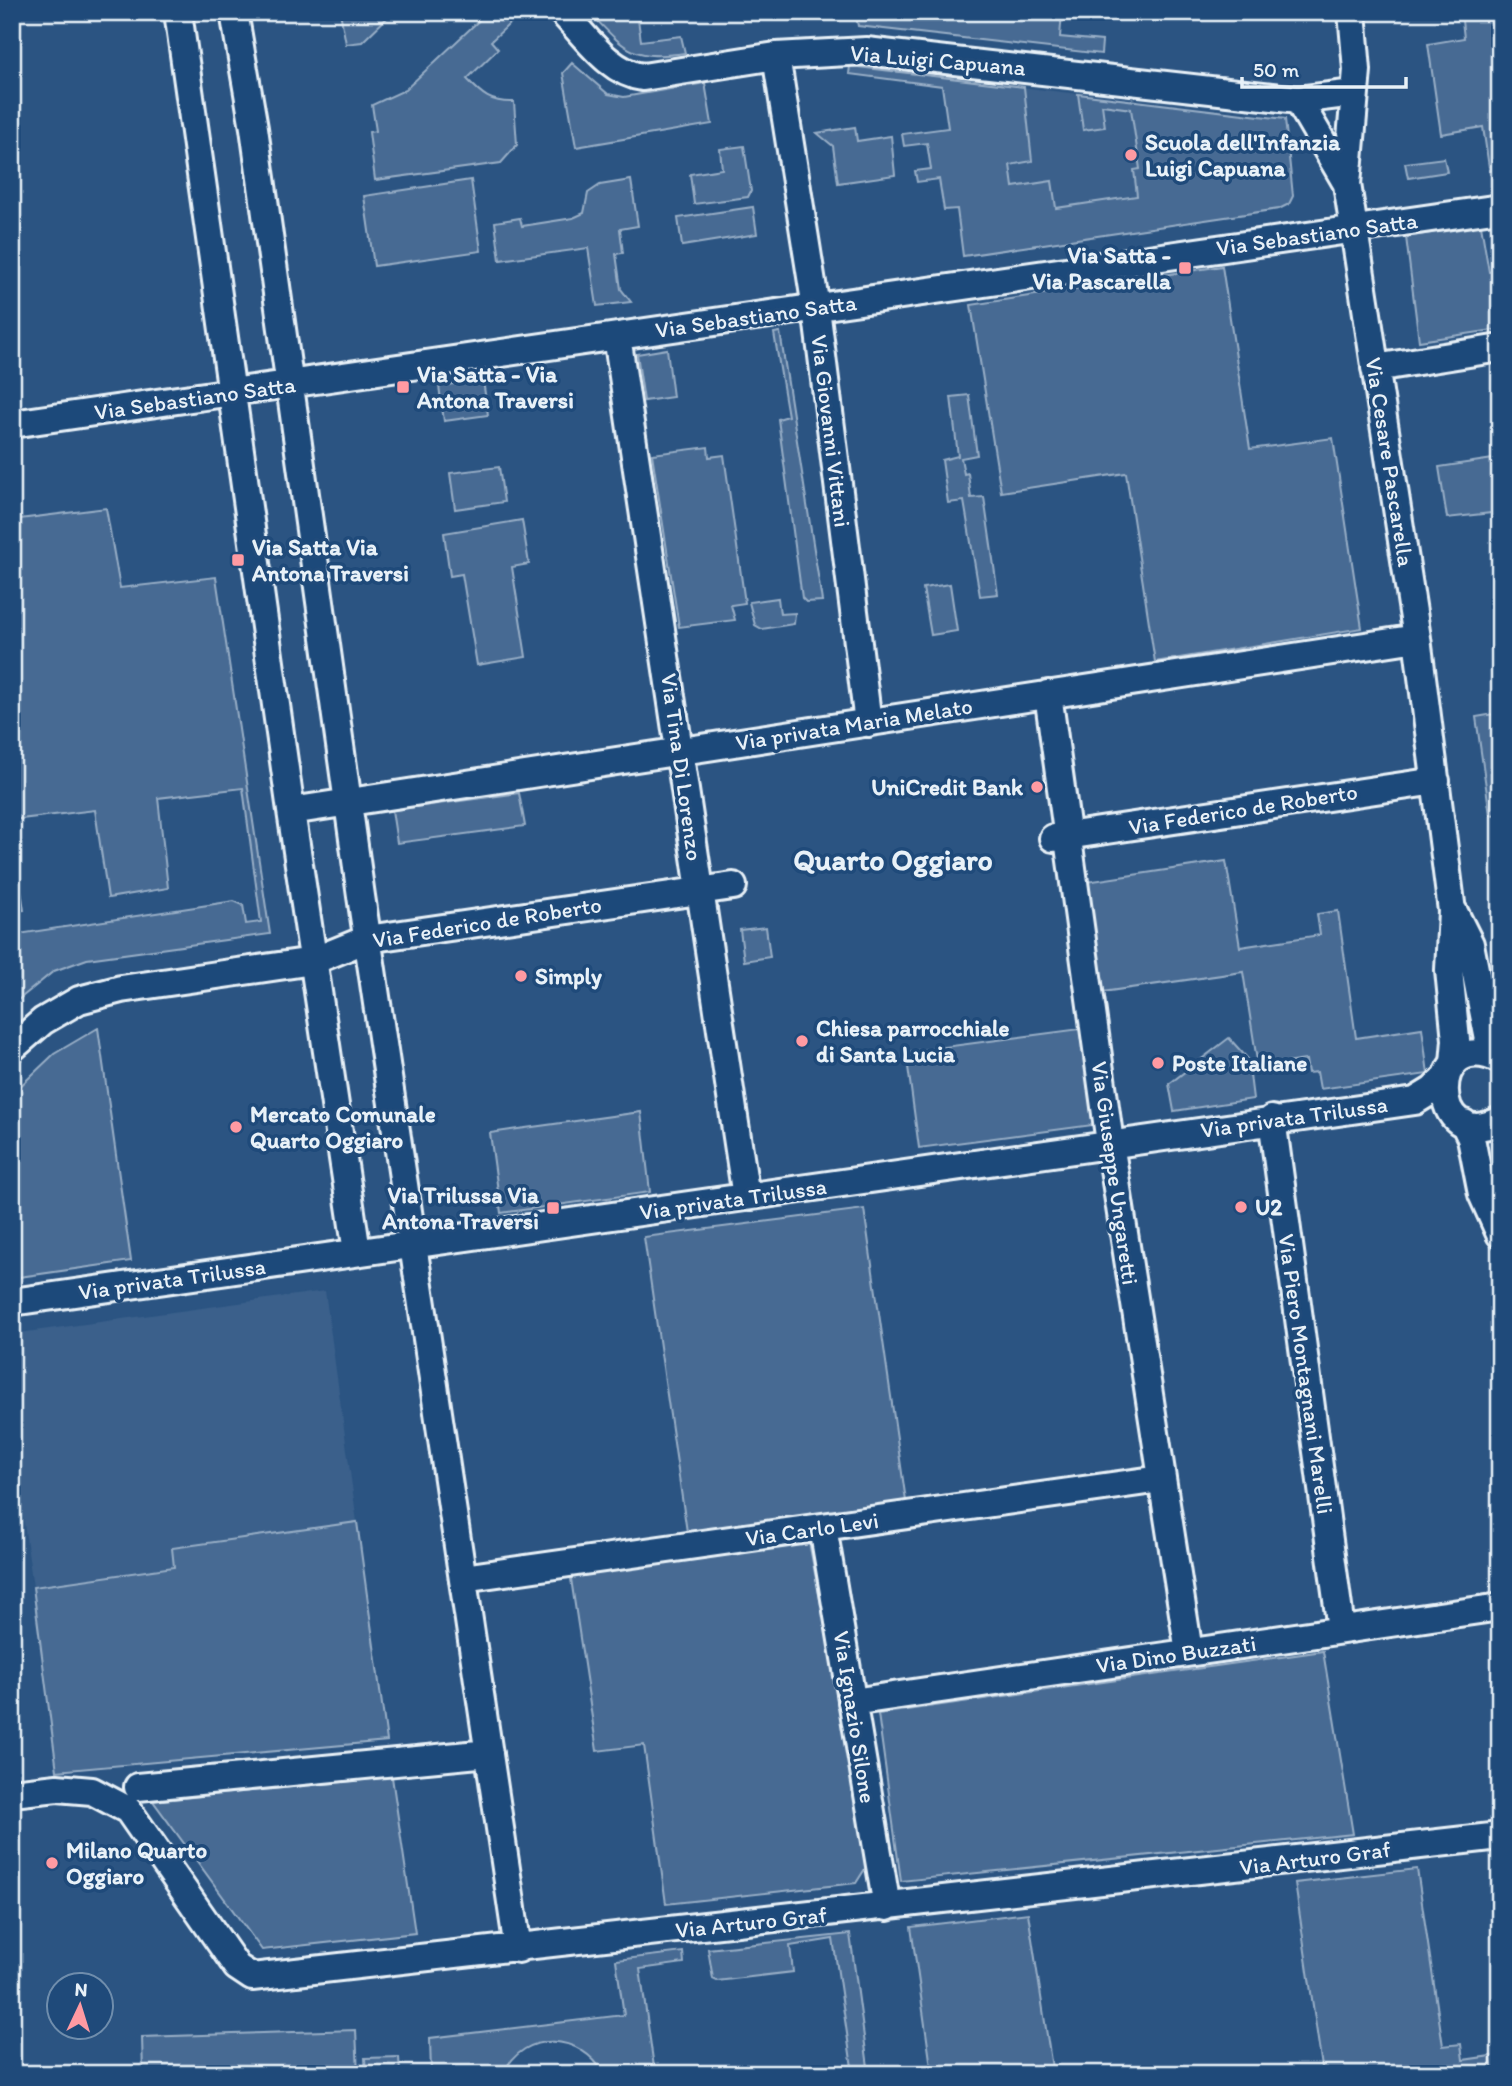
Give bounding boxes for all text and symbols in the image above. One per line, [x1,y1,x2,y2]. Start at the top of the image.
street label: Via Luigi Capuana [849,38,1027,82]
scale bar [1242,46,1407,90]
text: 50 m [1253,57,1300,82]
place label: Scuola dell'Infanzia Luigi Capuana [1145,128,1341,182]
marker: Scuola dell'Infanzia Luigi Capuana [1123,147,1139,163]
street label: Via Sebastiano Satta [1215,206,1420,262]
place label: Via Satta - Via Pascarella [1032,241,1172,295]
marker: Via Satta - Via Pascarella [1177,260,1193,276]
street label: Via Sebastiano Satta [654,288,859,344]
street label: Via Giovanni Vittani [805,333,857,529]
street label: Via Cesare Pascarella [1360,355,1420,569]
place label: Via Satta - Via Antona Traversi [416,360,574,414]
street label: Via Sebastiano Satta [93,370,298,426]
marker: Via Satta - Via Antona Traversi [395,379,411,395]
place label: Via Satta Via Antona Traversi [251,533,409,587]
marker: Via Satta Via Antona Traversi [230,552,246,568]
street label: Via Tina Di Lorenzo [655,671,709,863]
street label: Via privata Maria Melato [733,691,975,757]
place label: UniCredit Bank [871,773,1024,801]
street label: Via Federico de Roberto [1126,777,1360,841]
marker: UniCredit Bank [1029,779,1045,795]
district label: Quarto Oggiaro [793,841,993,878]
street label: Via Federico de Roberto [370,890,604,954]
place label: Simply [535,962,602,990]
marker: Simply [513,968,529,984]
place label: Chiesa parrocchiale di Santa Lucia [816,1014,1010,1068]
marker: Chiesa parrocchiale di Santa Lucia [794,1033,810,1049]
place label: Poste Italiane [1172,1049,1307,1077]
marker: Poste Italiane [1150,1055,1166,1071]
street label: Via Giuseppe Ungaretti [1085,1059,1145,1287]
street label: Via privata Trilussa [1199,1090,1389,1144]
place label: Mercato Comunale Quarto Oggiaro [250,1100,436,1154]
marker: Mercato Comunale Quarto Oggiaro [228,1119,244,1135]
street label: Via privata Trilussa [638,1172,828,1226]
place label: Via Trilussa Via Antona Traversi [381,1181,540,1235]
place label: U2 [1255,1193,1283,1221]
marker: U2 [1233,1199,1249,1215]
marker: Via Trilussa Via Antona Traversi [545,1200,561,1216]
street label: Via Piero Montagnani Marelli [1272,1232,1340,1516]
street label: Via privata Trilussa [77,1252,267,1306]
street label: Via Carlo Levi [744,1506,880,1552]
street label: Via Ignazio Silone [828,1629,882,1805]
street label: Via Dino Buzzati [1094,1629,1258,1679]
street label: Via Arturo Graf [1238,1835,1393,1881]
place label: Milano Quarto Oggiaro [66,1836,207,1890]
marker: Milano Quarto Oggiaro [44,1855,60,1871]
street label: Via Arturo Graf [674,1900,828,1944]
north arrow [46,1970,116,2040]
text: N [74,1978,88,2001]

